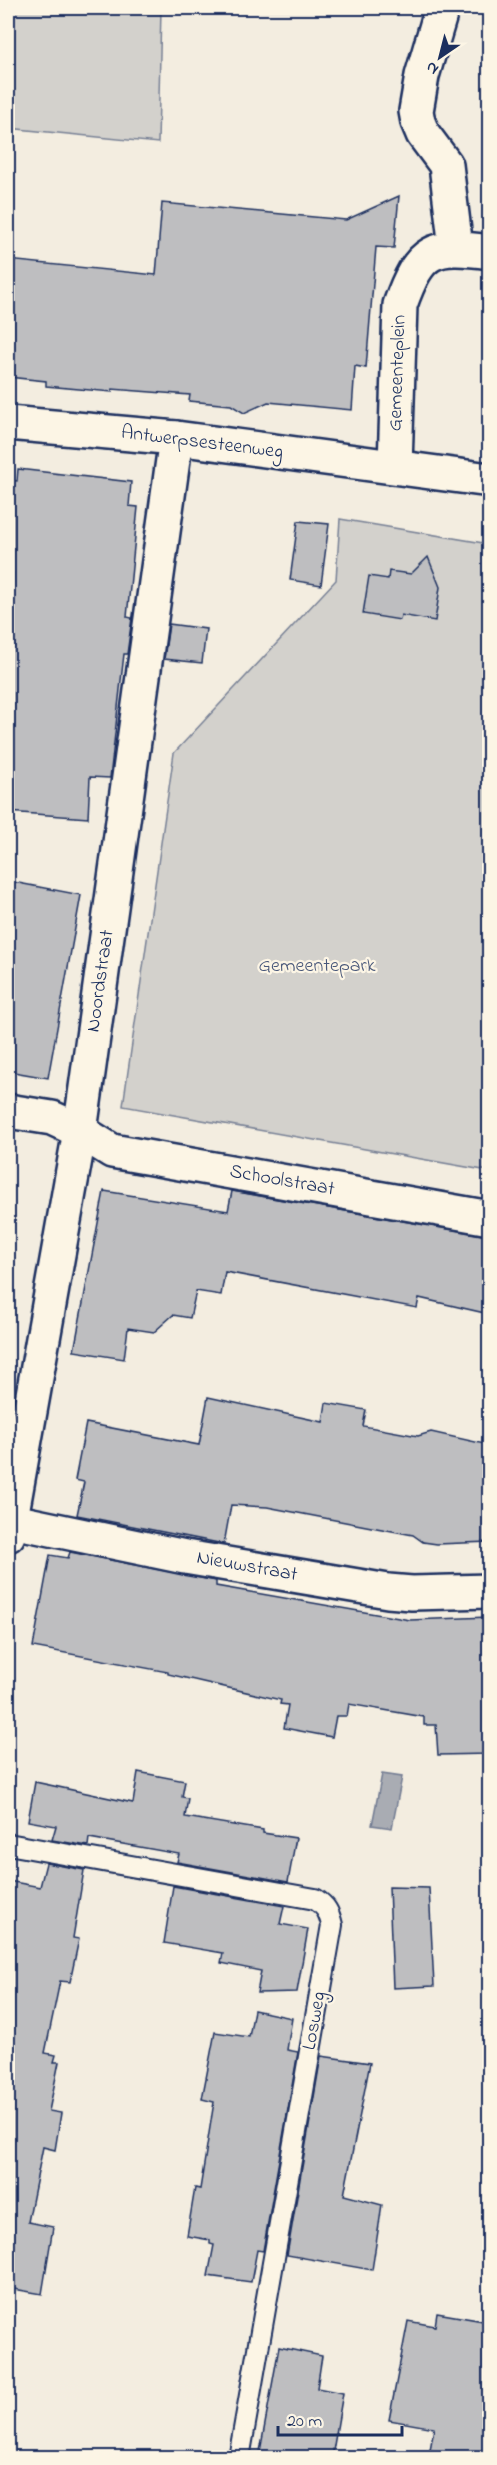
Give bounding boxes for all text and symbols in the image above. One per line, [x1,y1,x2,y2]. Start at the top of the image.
north arrow [410,27,470,87]
text: N [421,55,444,81]
street label: Gemeenteplein [381,314,415,432]
street label: Antwerpsesteenweg [119,419,285,468]
street label: Noordstraat [79,928,123,1034]
park label: Gemeentepark [258,952,376,981]
street label: Schoolstraat [227,1157,337,1205]
street label: Nieuwstraat [194,1544,300,1590]
street label: Losweg [296,1989,335,2053]
scale bar [278,2399,402,2437]
text: 20 m [287,2409,322,2435]

